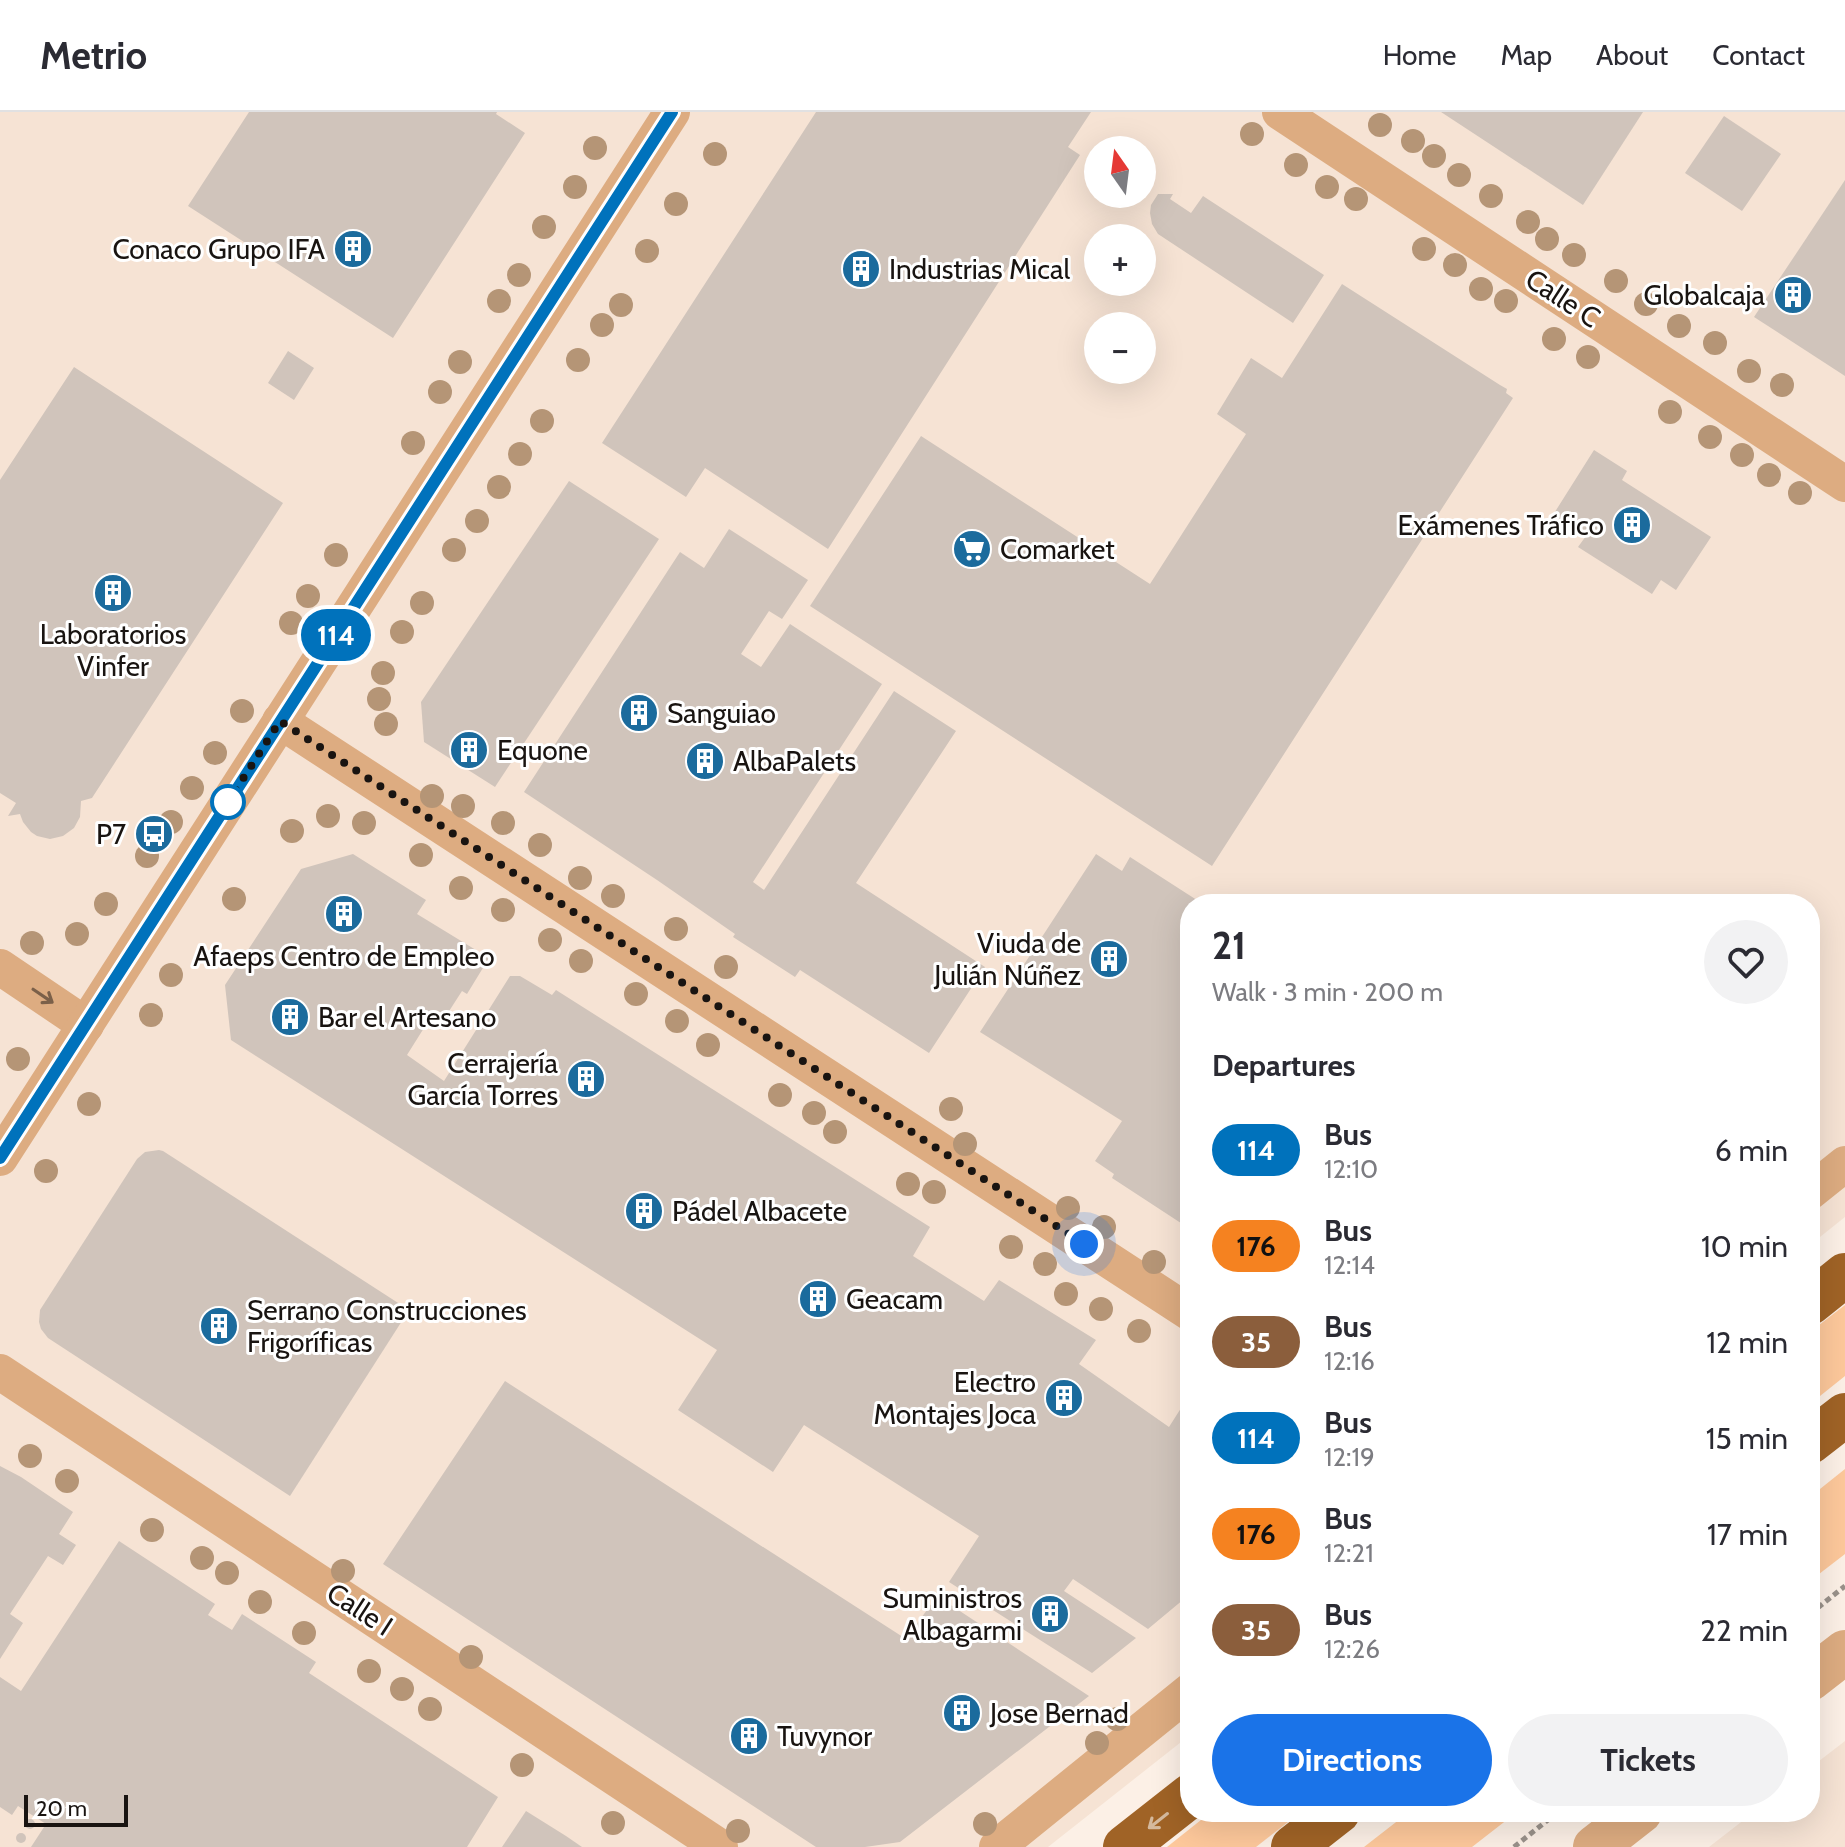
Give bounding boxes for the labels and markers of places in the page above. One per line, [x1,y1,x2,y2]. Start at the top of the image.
building icon: Conaco Grupo IFA [332,228,374,270]
place label: Conaco Grupo IFA [112,232,326,266]
building icon: Industrias Mical [840,248,882,290]
place label: Industrias Mical [889,252,1070,286]
building icon: Globalcaja [1772,274,1814,316]
place label: Globalcaja [1644,278,1766,312]
building icon: Exámenes Tráfico [1611,504,1653,546]
place label: Exámenes Tráfico [1398,508,1604,542]
supermarket icon: Comarket [951,528,993,570]
place label: Comarket [1000,532,1115,566]
building icon: Laboratorios Vinfer [92,572,134,614]
place label: Laboratorios Vinfer [40,617,186,683]
building icon: Sanguiao [618,692,660,734]
place label: Sanguiao [667,696,776,730]
building icon: Equone [448,729,490,771]
place label: Equone [497,733,588,767]
building icon: AlbaPalets [684,740,726,782]
place label: AlbaPalets [733,744,856,778]
unlabelled marker [211,785,245,819]
bus stop icon: P7 [133,813,175,855]
place label: P7 [96,817,126,851]
building icon: Afaeps Centro de Empleo [323,893,365,935]
place label: Viuda de Julián Núñez [933,926,1081,992]
building icon: Viuda de Julián Núñez [1088,938,1130,980]
place label: Afaeps Centro de Empleo [193,939,495,973]
building icon: Bar el Artesano [269,996,311,1038]
place label: Bar el Artesano [318,1000,496,1034]
place label: Cerrajería García Torres [408,1046,559,1112]
building icon: Cerrajería García Torres [565,1058,607,1100]
building icon: Pádel Albacete [623,1190,665,1232]
place label: Pádel Albacete [672,1194,847,1228]
building icon: Geacam [797,1278,839,1320]
place label: Geacam [846,1282,943,1316]
place label: Serrano Construcciones Frigoríficas [247,1293,527,1359]
building icon: Serrano Construcciones Frigoríficas [198,1305,240,1347]
place label: Electro Montajes Joca [873,1365,1037,1431]
building icon: Electro Montajes Joca [1043,1377,1085,1419]
place label: Suministros Albagarmi [883,1581,1022,1647]
building icon: Suministros Albagarmi [1029,1593,1071,1635]
building icon: Jose Bernad [941,1692,983,1734]
place label: Jose Bernad [989,1696,1129,1730]
building icon: Tuvynor [728,1715,770,1757]
place label: Tuvynor [777,1719,872,1753]

